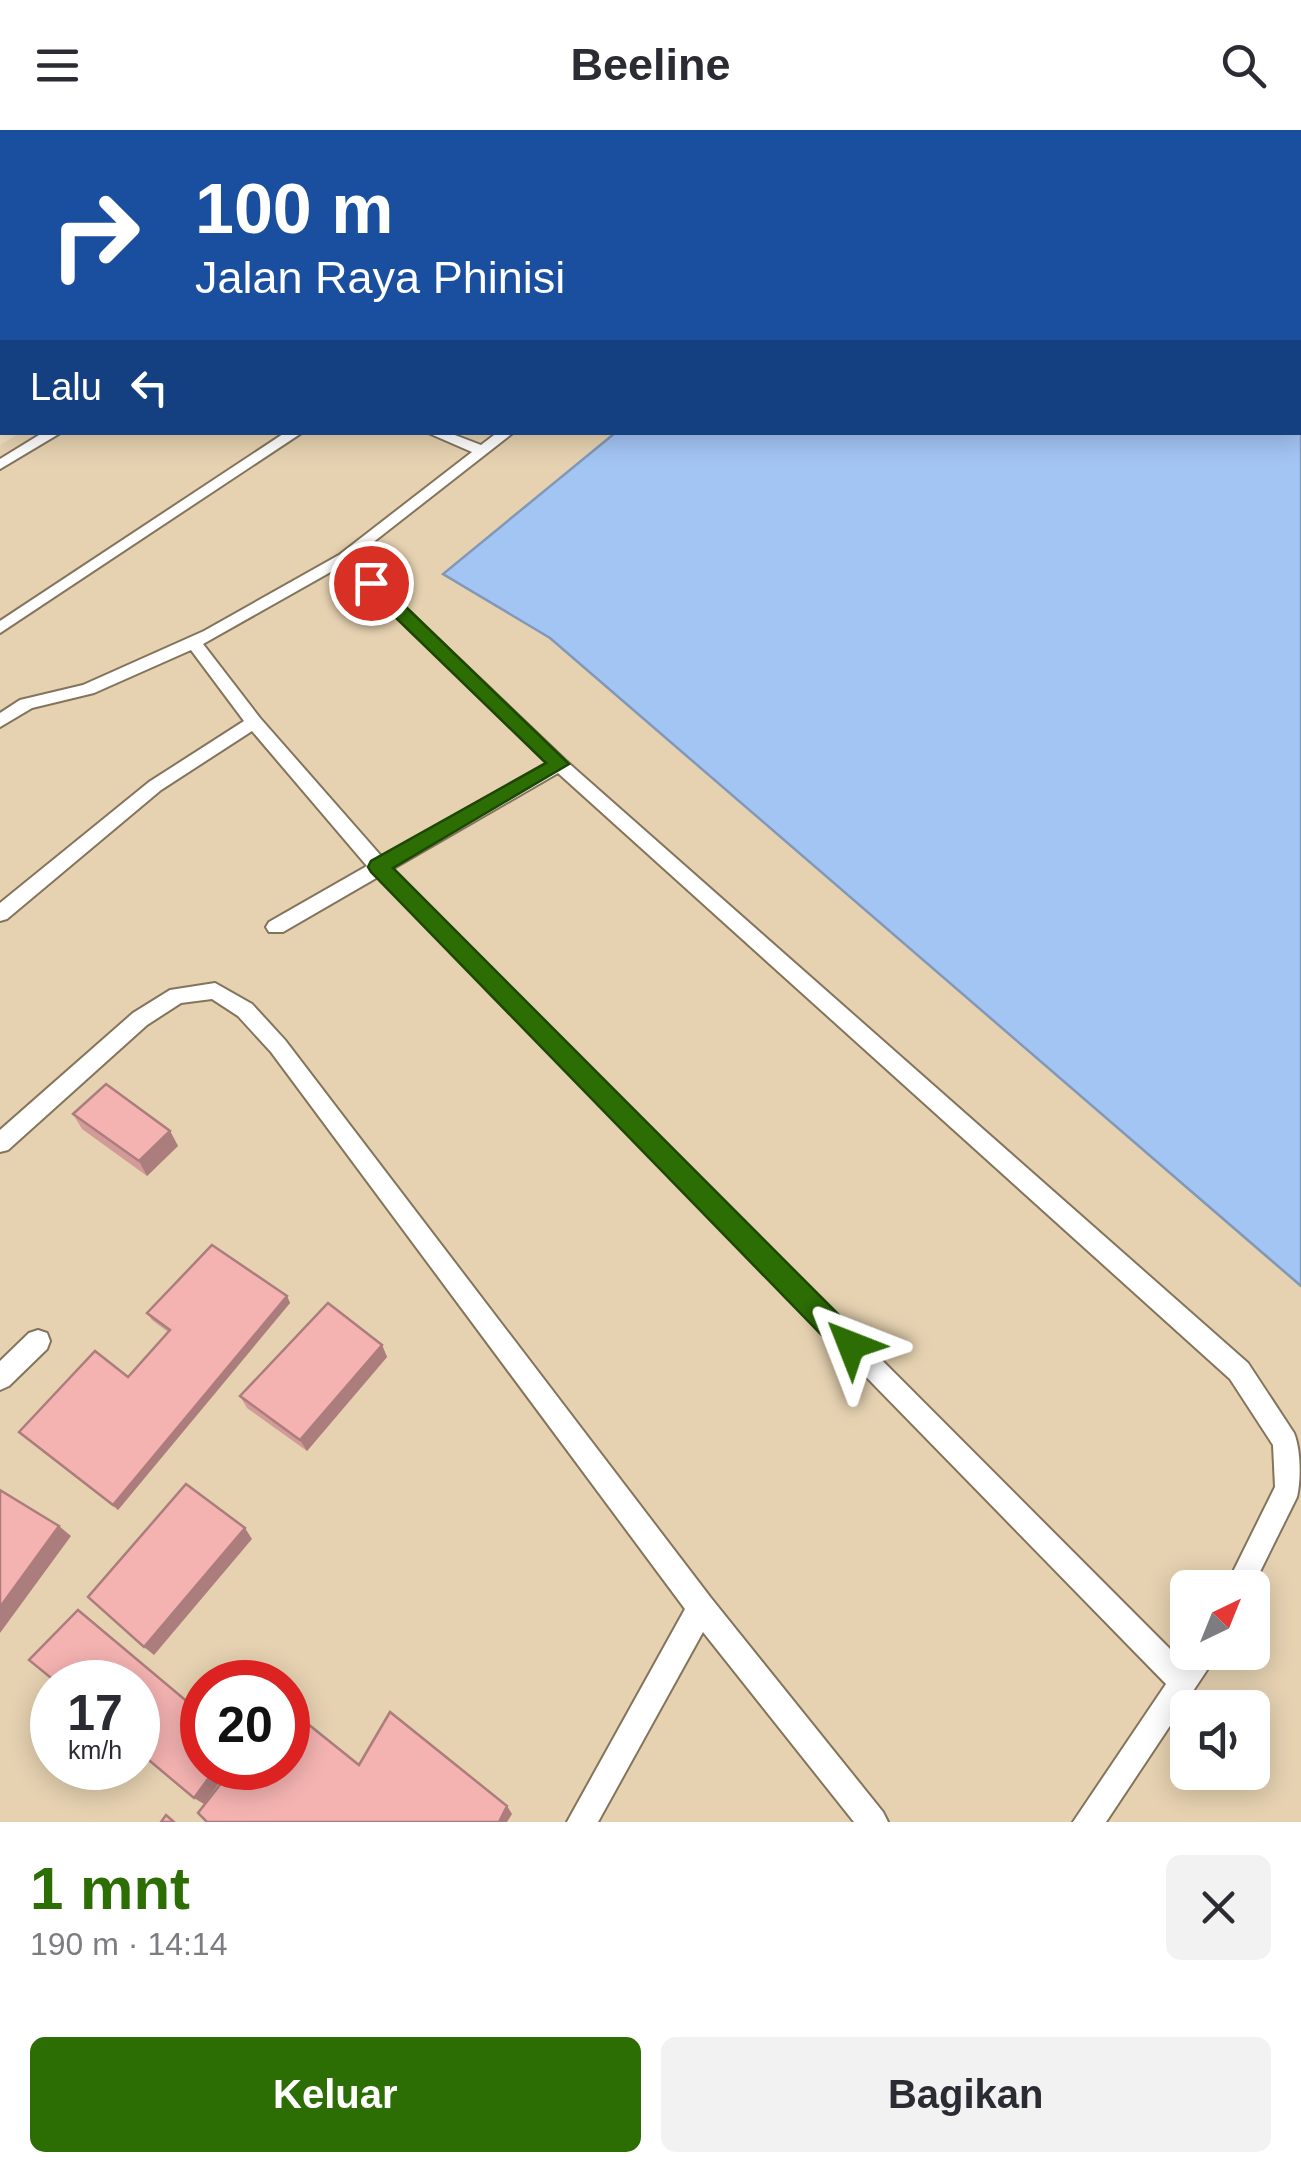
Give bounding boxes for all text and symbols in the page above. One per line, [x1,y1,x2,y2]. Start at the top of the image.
icon: menu [30,38,85,93]
icon: search [1216,38,1271,93]
text: Beeline [570,39,731,90]
icon: right [30,170,160,300]
text: 100 m [195,170,393,248]
text: Jalan Raya Phinisi [195,252,565,303]
icon: left [122,360,177,415]
text: Lalu [30,366,102,408]
pin [329,541,414,626]
icon: arrive [344,556,399,611]
position arrow [799,1293,903,1397]
north arrow [1170,1570,1270,1670]
map controls [1170,1570,1270,1790]
speed limit sign: 20 [180,1660,310,1790]
text: 17 [67,1685,123,1741]
button: sound [1170,1690,1270,1790]
text: km/h [68,1736,122,1764]
text: 1 mnt [30,1855,190,1922]
button: close [1166,1855,1271,1960]
text: 190 m · 14:14 [30,1926,227,1962]
button: Keluar [30,2037,641,2152]
button: Bagikan [661,2037,1271,2152]

